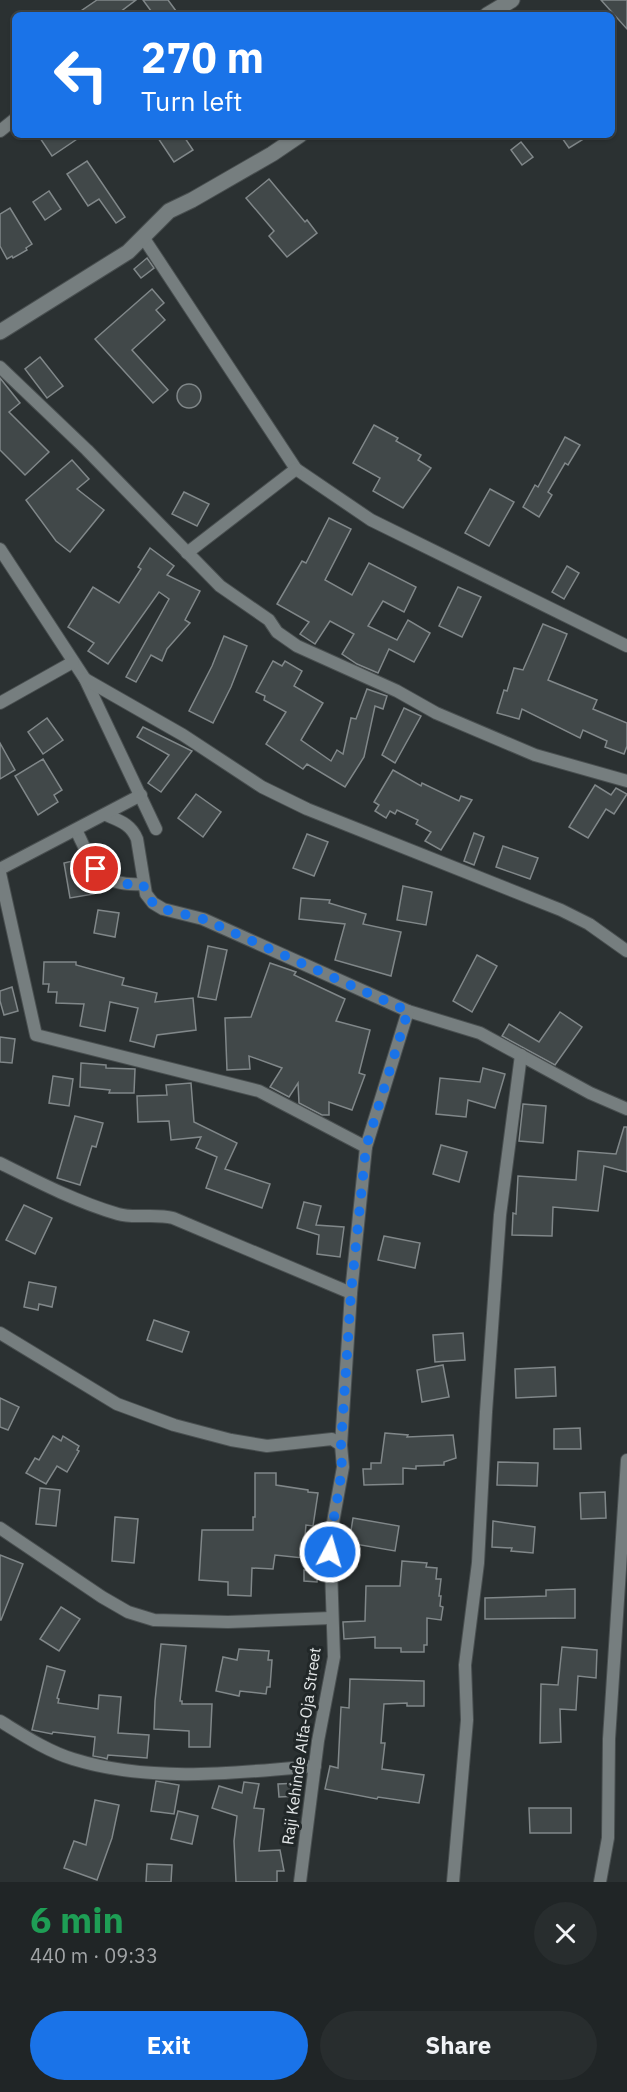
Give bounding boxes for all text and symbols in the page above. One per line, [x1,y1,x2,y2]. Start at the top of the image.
text: 270 m [141,30,264,85]
icon: left [42,36,120,114]
text: Turn left [141,83,242,118]
pin [70,843,121,894]
icon: arrive [79,852,112,885]
position arrow [298,1520,362,1584]
street label: Raji Kehinde Alfa-Oja Street [277,1646,325,1846]
text: 6 min [30,1896,124,1943]
button: close [534,1902,597,1965]
text: 440 m · 09:33 [30,1942,158,1969]
button: Exit [30,2011,308,2080]
button: Share [320,2011,597,2080]

